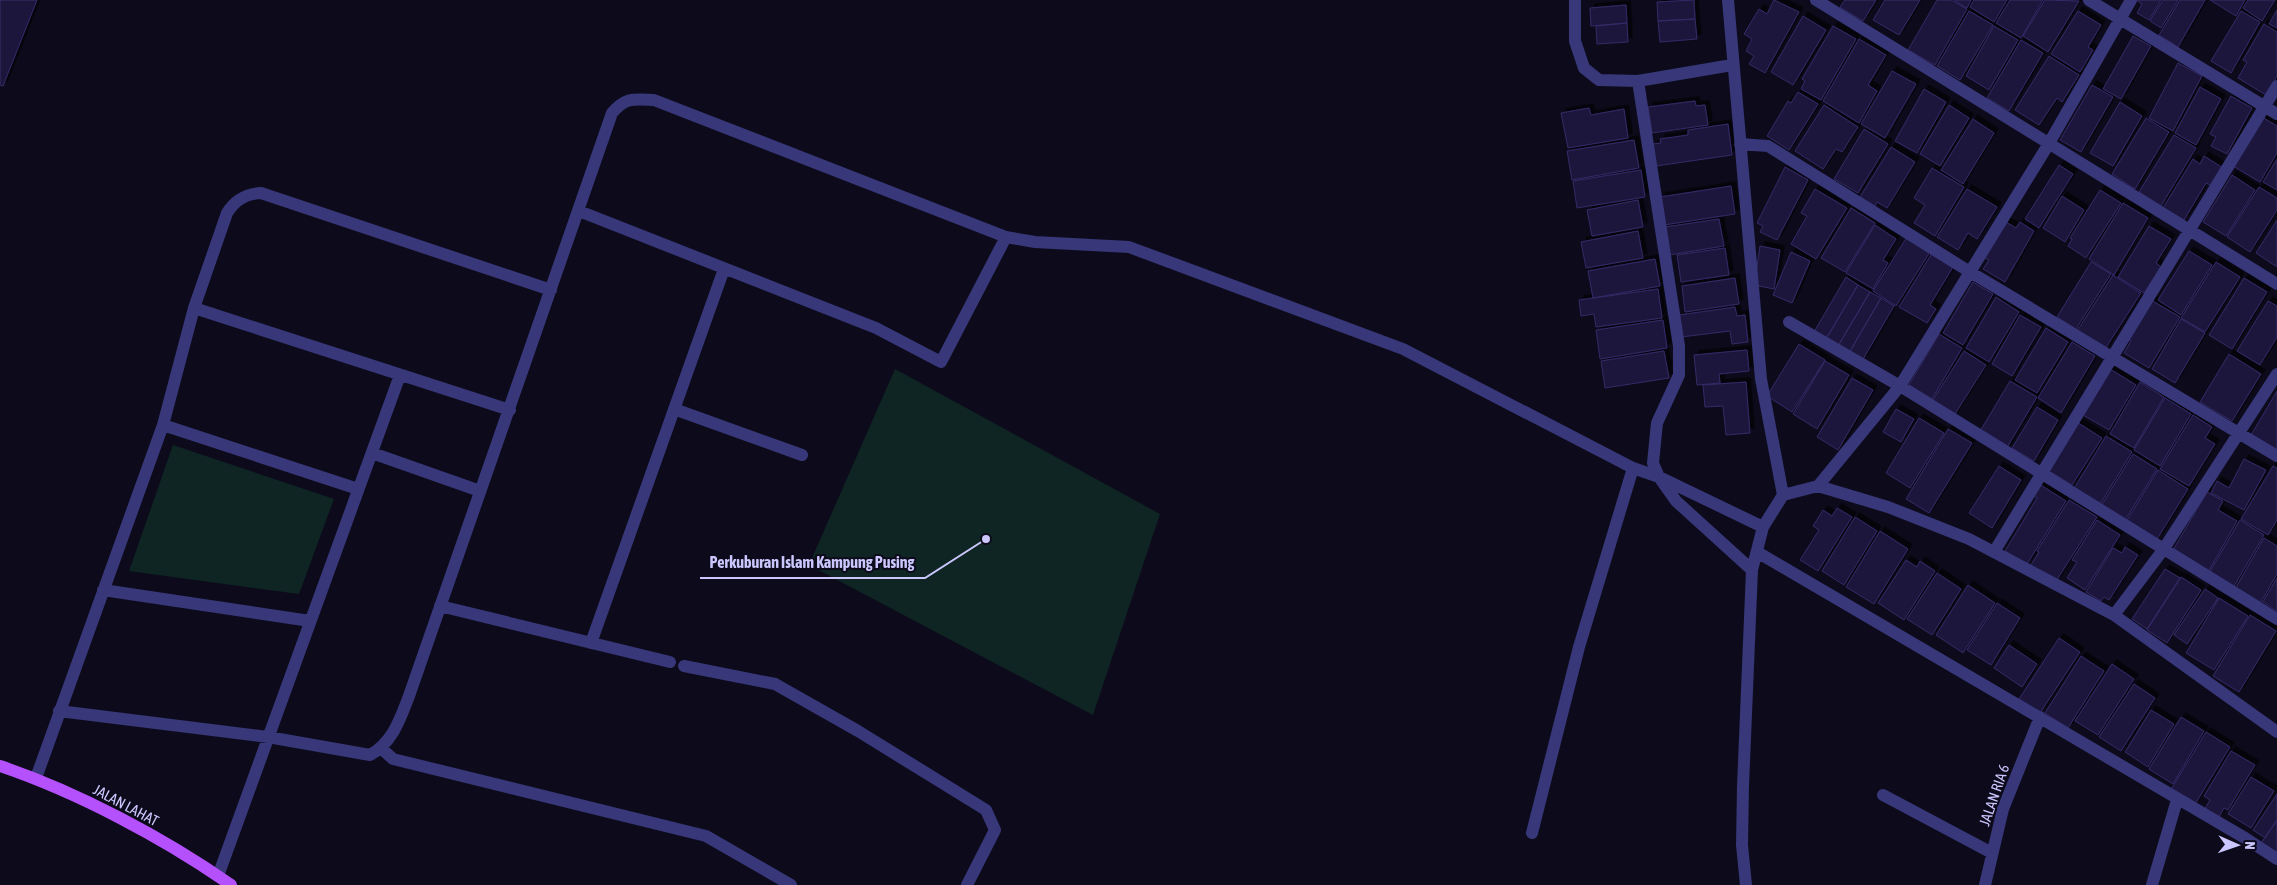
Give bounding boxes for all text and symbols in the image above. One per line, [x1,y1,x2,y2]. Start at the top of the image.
callout: Perkuburan Islam Kampung Pusing [700,547,925,578]
text: Perkuburan Islam Kampung Pusing [710,553,915,571]
street label: JALAN RIA 6 [1976,762,2012,828]
street label: JALAN LAHAT [90,781,162,829]
north arrow [2212,820,2262,870]
text: N [2242,841,2258,850]

